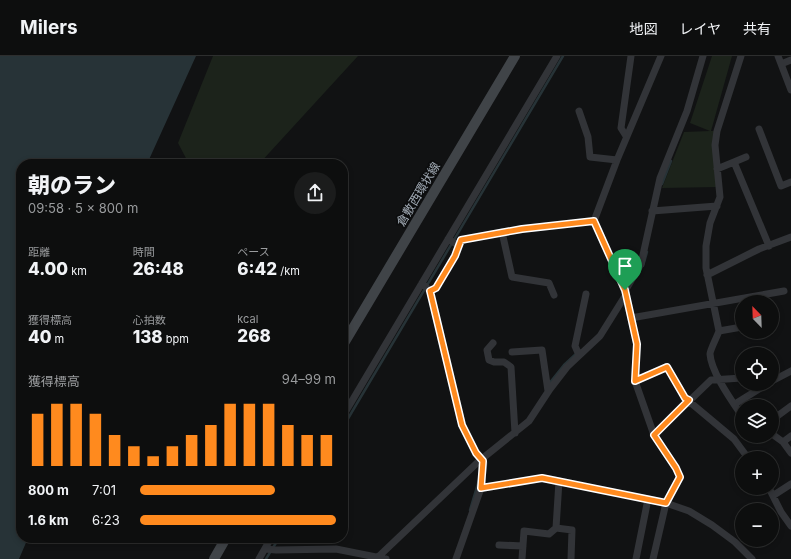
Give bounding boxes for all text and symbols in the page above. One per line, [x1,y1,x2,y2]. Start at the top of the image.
text: Milers [20,16,78,39]
text: 地図 [629,20,657,37]
text: レイヤ [679,20,721,37]
text: 共有 [743,20,771,37]
street label: 倉敷西環状線 [393,159,443,229]
text: 朝のラン [28,172,116,198]
button: share [294,172,336,214]
text: 09:58 · 5 × 800 m [28,200,138,216]
text: 距離 [28,245,50,259]
text: 時間 [133,245,155,259]
text: ペース [237,245,270,259]
pin [608,249,642,290]
icon: arrive [614,255,636,277]
text: 4.00 [28,259,68,279]
text: 26:48 [133,259,184,279]
text: 6:42 [237,259,277,279]
text: km [68,264,87,278]
text: /km [277,264,300,278]
north arrow [735,295,779,339]
map controls [735,295,779,547]
text: kcal [237,312,258,326]
text: 獲得標高 [28,313,72,327]
text: 心拍数 [133,313,166,327]
text: 268 [237,326,271,346]
text: 40 [28,327,51,347]
text: 138 [133,327,163,347]
text: m [51,332,64,346]
text: bpm [163,332,189,346]
button: locate [735,347,779,391]
text: 94–99 m [282,371,336,387]
text: 獲得標高 [28,373,80,389]
button: layers [735,399,779,443]
button: + [735,451,779,495]
text: 800 m [28,482,69,498]
text: 7:01 [92,482,116,498]
button: − [735,503,779,547]
text: 1.6 km [28,512,69,528]
text: 6:23 [92,512,120,528]

